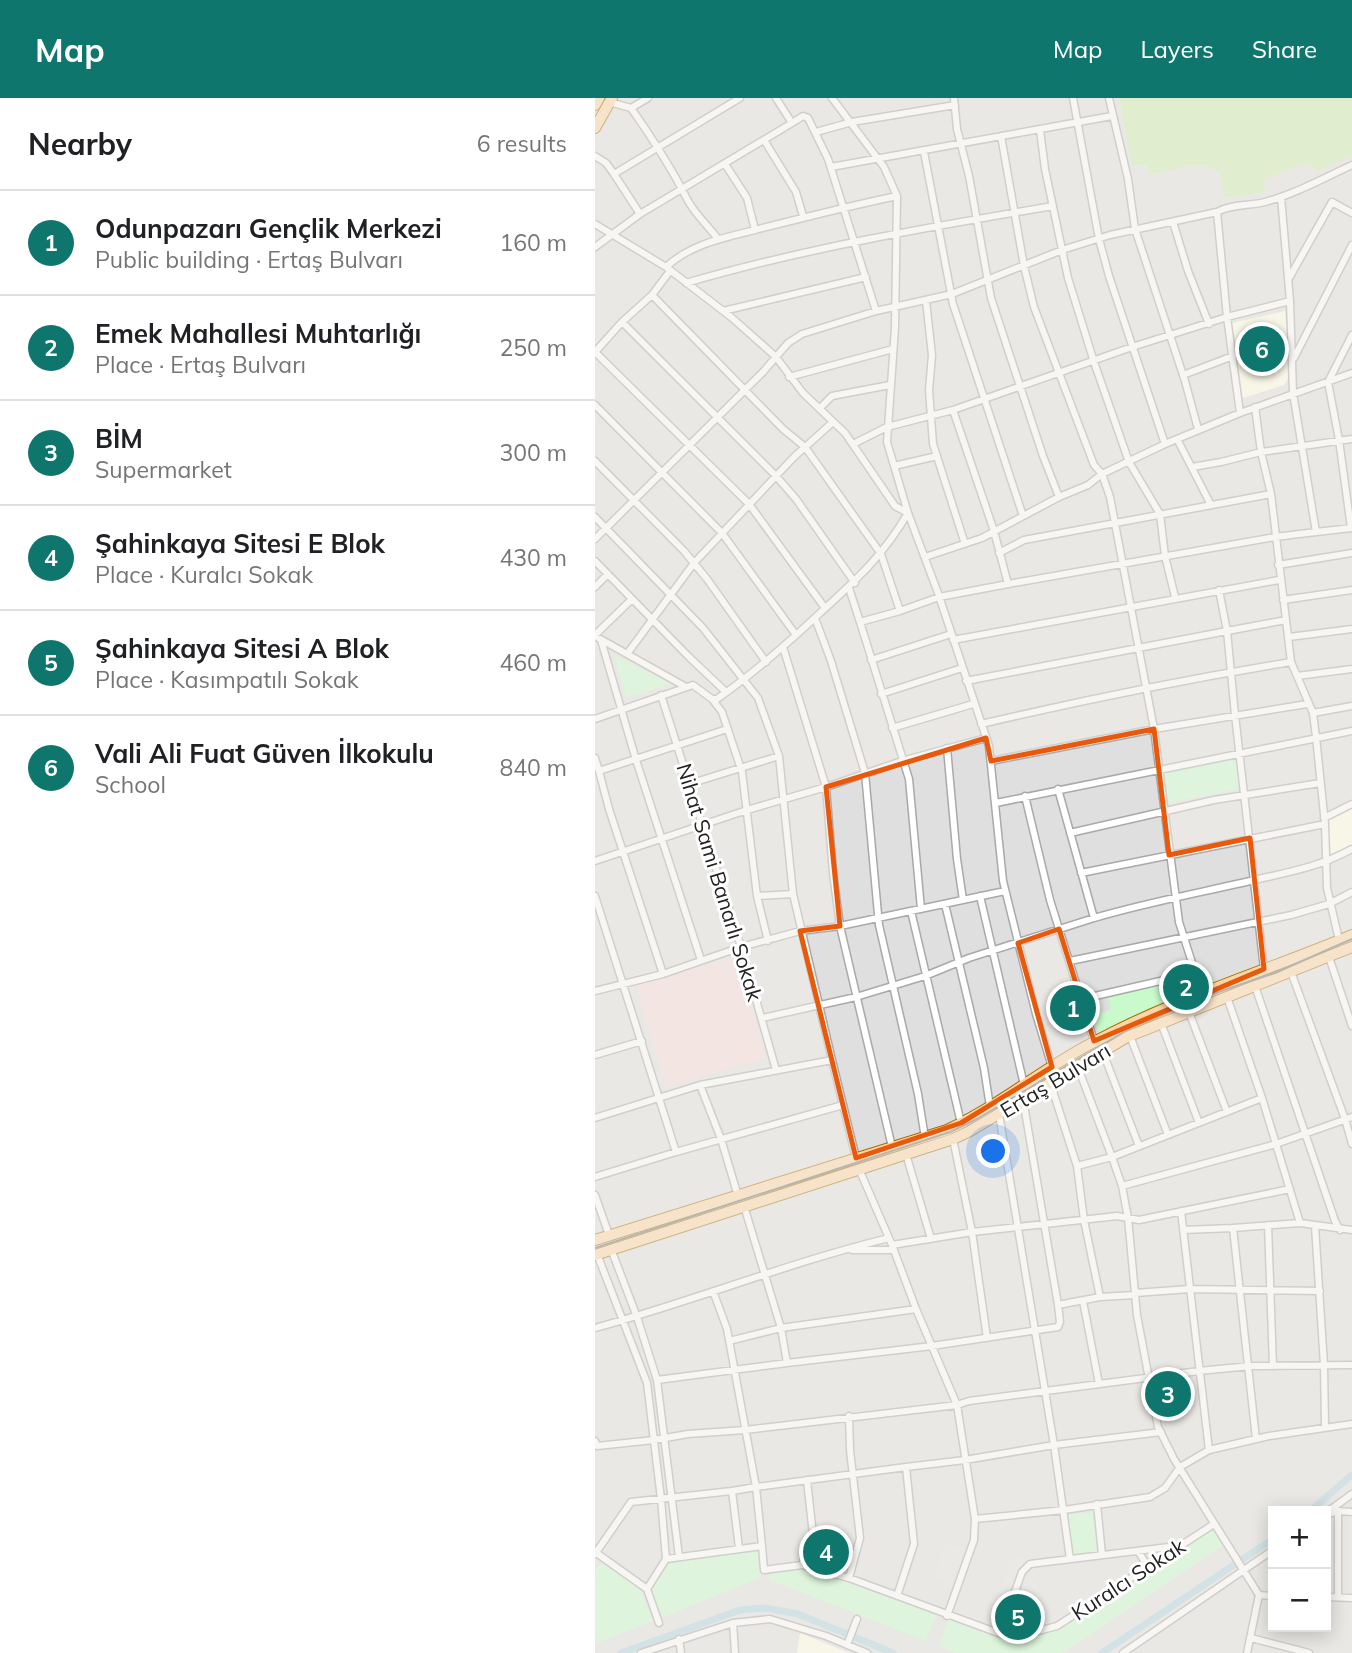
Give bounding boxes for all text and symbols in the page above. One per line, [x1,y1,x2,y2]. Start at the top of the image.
text: Map [35,29,105,70]
text: Map [1053,34,1102,64]
text: Layers [1140,34,1214,64]
text: Share [1252,34,1317,64]
text: Nearby [28,125,132,163]
text: 6 results [477,129,567,158]
text: Odunpazarı Gençlik Merkezi [95,212,442,245]
text: 1 [44,228,58,257]
text: 160 m [499,228,567,257]
text: Public building · Ertaş Bulvarı [95,245,403,274]
text: Emek Mahallesi Muhtarlığı [95,317,421,350]
pin: 6 [1239,323,1285,375]
text: 2 [44,333,58,362]
text: 250 m [499,333,567,362]
text: Place · Ertaş Bulvarı [95,350,306,379]
text: BİM [95,422,143,455]
text: 3 [44,438,58,467]
text: 300 m [499,438,567,467]
text: Supermarket [95,455,232,484]
text: Şahinkaya Sitesi E Blok [95,527,385,560]
text: 4 [44,543,58,572]
text: 430 m [499,543,567,572]
text: Place · Kuralcı Sokak [95,560,313,589]
text: Şahinkaya Sitesi A Blok [95,632,389,665]
text: 5 [44,648,58,677]
text: 460 m [499,648,567,677]
text: Place · Kasımpatılı Sokak [95,665,359,694]
text: Vali Ali Fuat Güven İlkokulu [95,737,434,770]
text: 6 [44,753,58,782]
text: 840 m [499,753,567,782]
street label: Nihat Sami Banarlı Sokak [671,760,769,1004]
text: School [95,770,166,799]
pin: 2 [1163,961,1209,1013]
pin: 1 [1050,982,1096,1034]
street label: Ertaş Bulvarı [995,1037,1115,1123]
your location [976,1134,1010,1168]
pin: 3 [1145,1368,1191,1420]
map controls [1268,1506,1331,1632]
button: + [1268,1506,1331,1569]
pin: 4 [803,1526,849,1578]
street label: Kuralcı Sokak [1066,1532,1190,1625]
button: − [1268,1569,1331,1632]
pin: 5 [995,1591,1041,1643]

